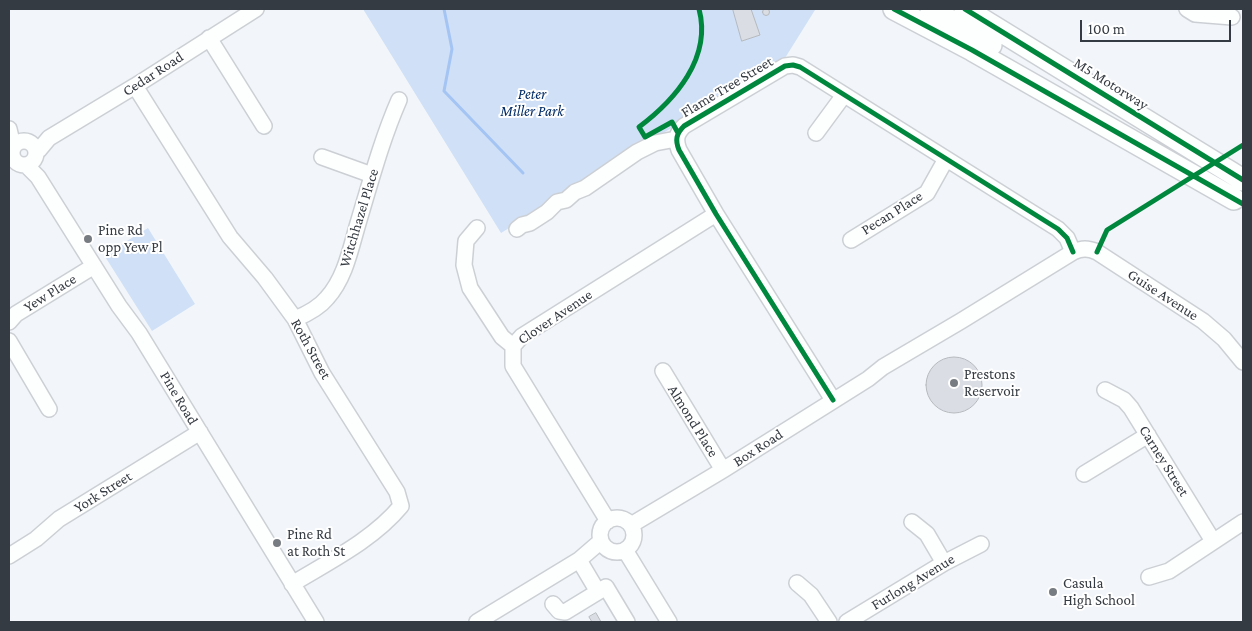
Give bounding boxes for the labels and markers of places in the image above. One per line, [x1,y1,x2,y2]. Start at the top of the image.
place label: Pine Rd opp Yew Pl [98,221,163,256]
marker: Pine Rd opp Yew Pl [82,233,94,245]
place label: Prestons Reservoir [964,365,1020,400]
marker: Prestons Reservoir [948,377,960,389]
place label: Pine Rd at Roth St [287,525,345,560]
marker: Pine Rd at Roth St [271,537,283,549]
place label: Casula High School [1063,574,1135,609]
marker: Casula High School [1047,586,1059,598]

